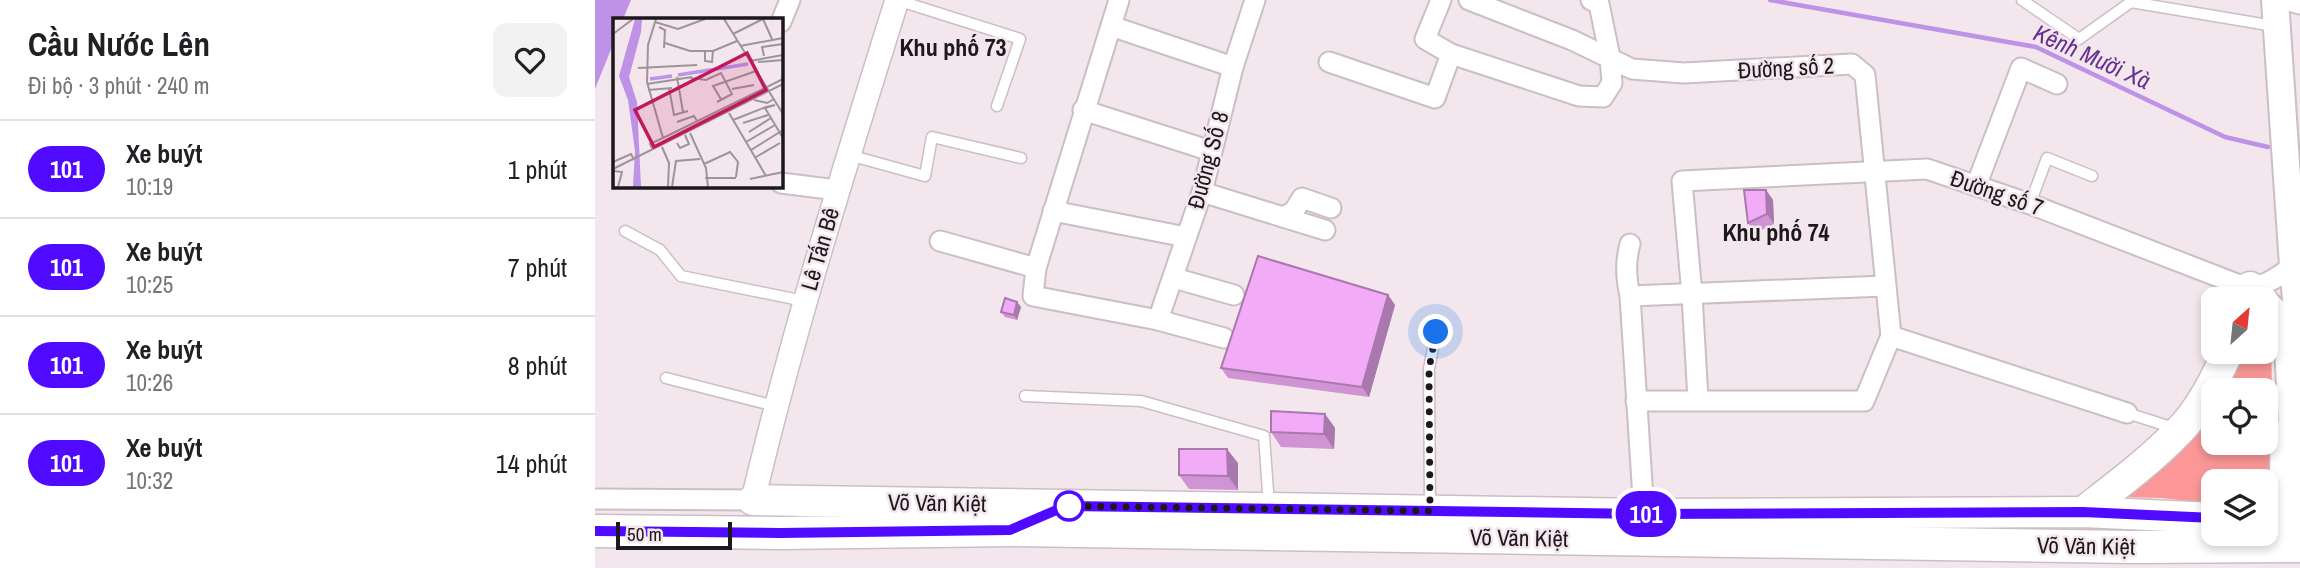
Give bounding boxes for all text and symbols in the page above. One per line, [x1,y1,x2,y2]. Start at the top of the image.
water label: Kênh Mười Xà [2029,16,2156,96]
inset map [613,18,782,187]
text: Cầu Nước Lên [28,22,210,66]
button: heart [493,23,567,97]
district label: Khu phố 73 [899,31,1007,63]
street label: Đường số 2 [1737,49,1835,86]
text: Đi bộ · 3 phút · 240 m [28,70,209,101]
street label: Đường Số 8 [1180,108,1235,212]
text: Xe buýt [126,136,202,171]
text: 1 phút [508,152,567,187]
text: 101 [50,153,83,185]
street label: Đường số 7 [1947,162,2048,223]
text: 10:19 [126,171,173,202]
street label: Lê Tấn Bê [793,204,846,294]
district label: Khu phố 74 [1722,216,1830,248]
text: Xe buýt [126,234,202,269]
text: 7 phút [508,250,567,285]
text: 101 [50,251,83,283]
text: 10:25 [126,269,173,300]
north arrow [2201,287,2279,364]
map controls [2201,287,2278,546]
your location [1418,314,1453,349]
text: Xe buýt [126,332,202,367]
text: 8 phút [508,348,567,383]
text: 101 [50,349,83,381]
text: 10:26 [126,367,173,398]
button: locate [2201,378,2278,455]
text: Xe buýt [126,430,202,465]
text: 14 phút [496,446,567,481]
text: 101 [50,447,83,479]
text: 10:32 [126,465,173,496]
button: layers [2201,469,2278,546]
street label: Võ Văn Kiệt [888,486,986,519]
unlabelled marker [1054,491,1084,521]
line badge: 101 [1606,491,1686,537]
text: 101 [1630,498,1662,530]
scale bar [616,519,731,551]
text: 50 m [627,521,662,547]
street label: Võ Văn Kiệt [1470,521,1568,554]
street label: Võ Văn Kiệt [2037,529,2135,562]

